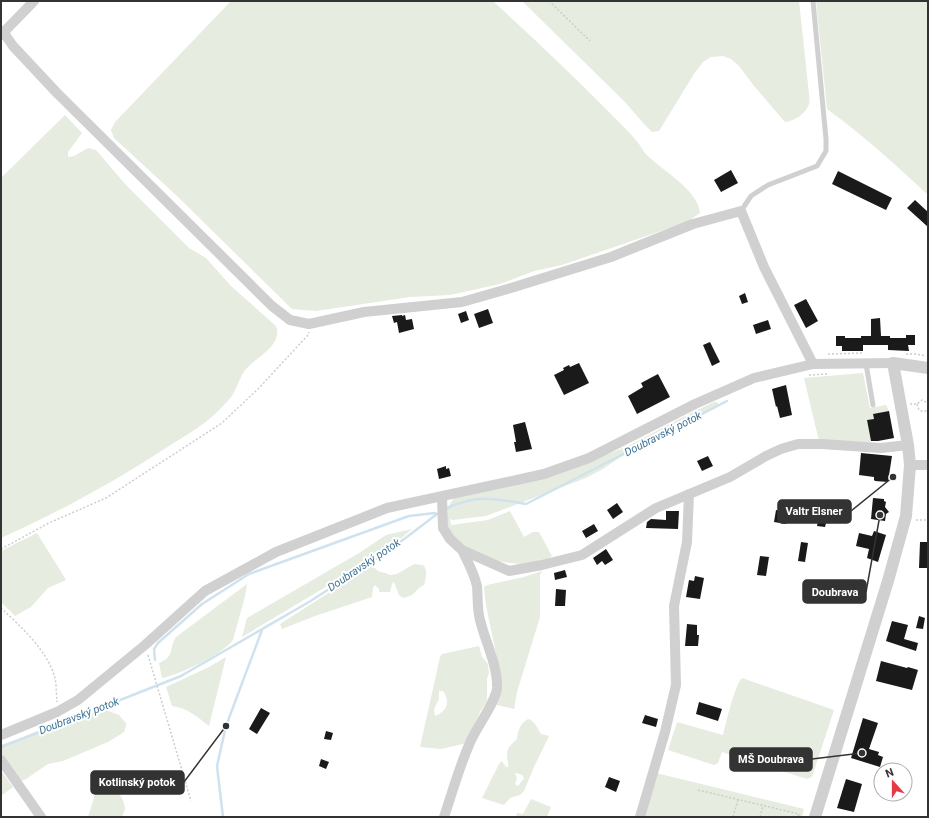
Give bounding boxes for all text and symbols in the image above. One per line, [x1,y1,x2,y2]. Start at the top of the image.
water label: Doubravský potok [622,409,704,459]
callout: Valtr Elsner [778,500,851,523]
text: Valtr Elsner [785,505,843,518]
water label: Doubravský potok [325,536,403,594]
callout: Doubrava [803,580,866,603]
text: Doubrava [812,586,858,599]
water label: Doubravský potok [37,695,121,737]
callout: MŠ Doubrava [730,748,812,771]
text: MŠ Doubrava [738,753,804,766]
north arrow [873,762,913,802]
text: N [884,766,896,781]
callout: Kotlinský potok [91,771,184,794]
text: Kotlinský potok [99,776,175,789]

